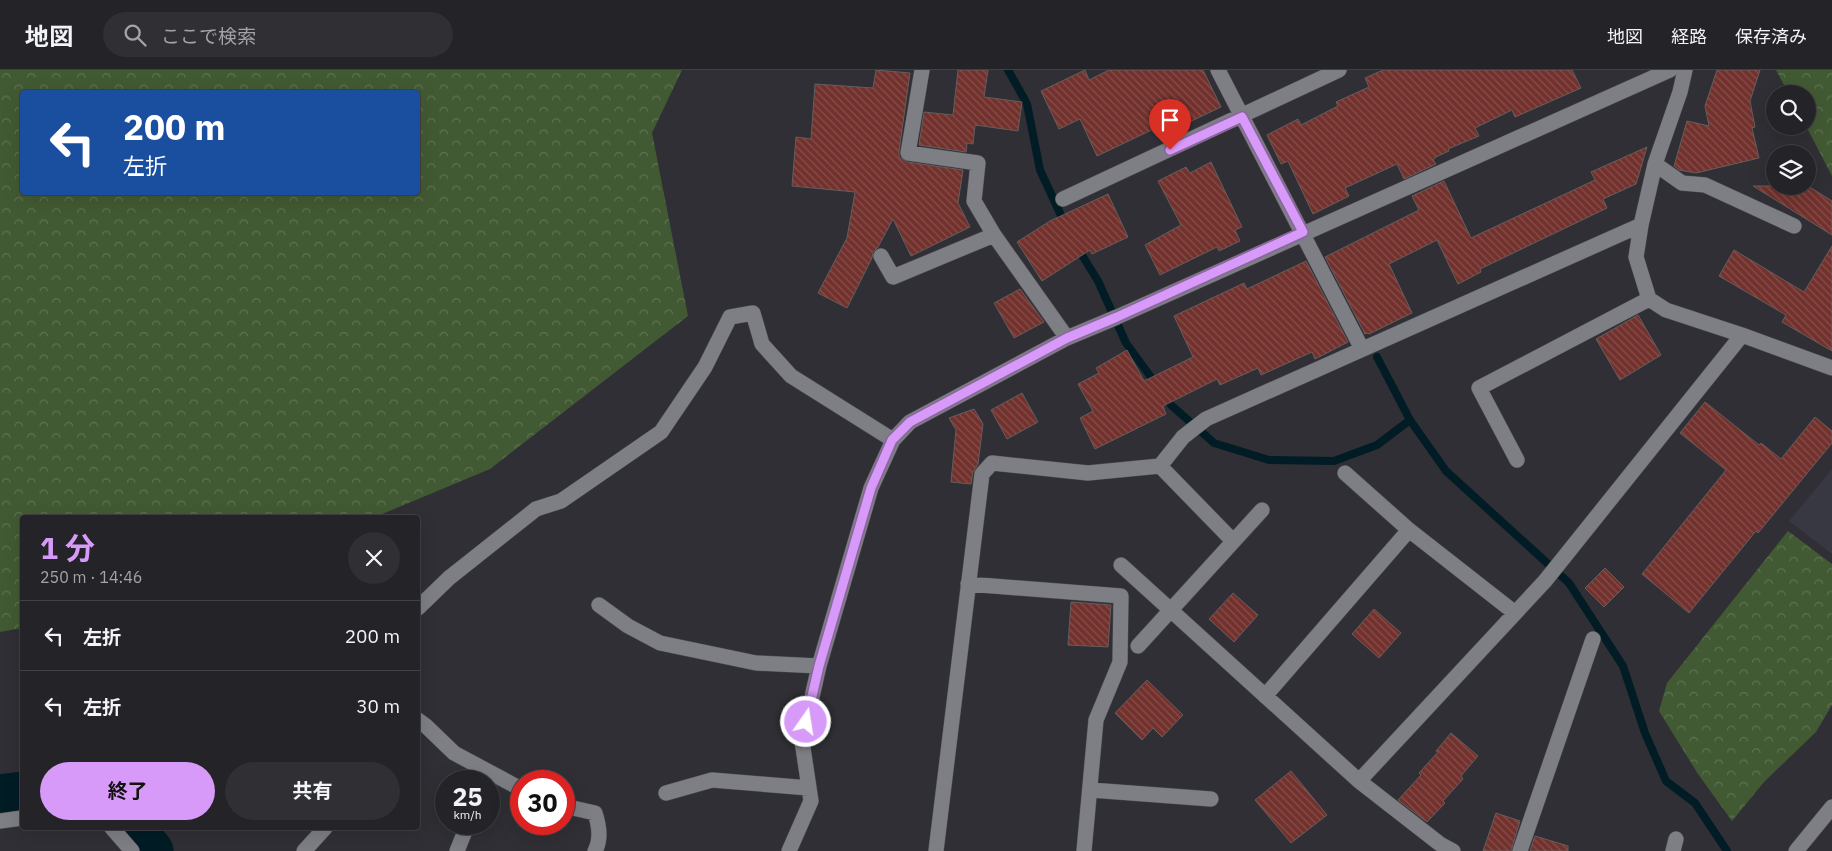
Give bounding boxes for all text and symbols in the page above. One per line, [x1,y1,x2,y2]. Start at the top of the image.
search box [103,12,453,57]
text: 地図 [25,20,73,52]
icon: search [121,21,149,49]
text: ここで検索 [161,24,256,48]
text: 地図 [1607,25,1643,48]
text: 経路 [1671,25,1707,48]
text: 保存済み [1735,25,1807,48]
map controls [1766,85,1816,195]
button: search [1766,85,1816,135]
pin [1149,99,1191,150]
text: 200 m [123,104,226,150]
icon: arrive [1156,106,1184,134]
icon: left [40,110,105,175]
button: layers [1766,145,1816,195]
text: 左折 [123,151,167,180]
text: 1 分 [40,528,95,567]
button: close [348,532,400,584]
text: 250 m · 14:46 [40,567,142,587]
icon: left [40,622,68,650]
text: 200 m [345,624,400,648]
text: 左折 [83,625,121,649]
icon: left [40,692,68,720]
text: 30 m [356,694,400,718]
text: 左折 [83,695,121,719]
position arrow [779,695,831,747]
button: 終了 [40,762,215,820]
button: 共有 [225,762,400,820]
speed limit sign: 30 [510,770,575,835]
text: 25 [452,780,483,813]
text: km/h [453,807,482,822]

